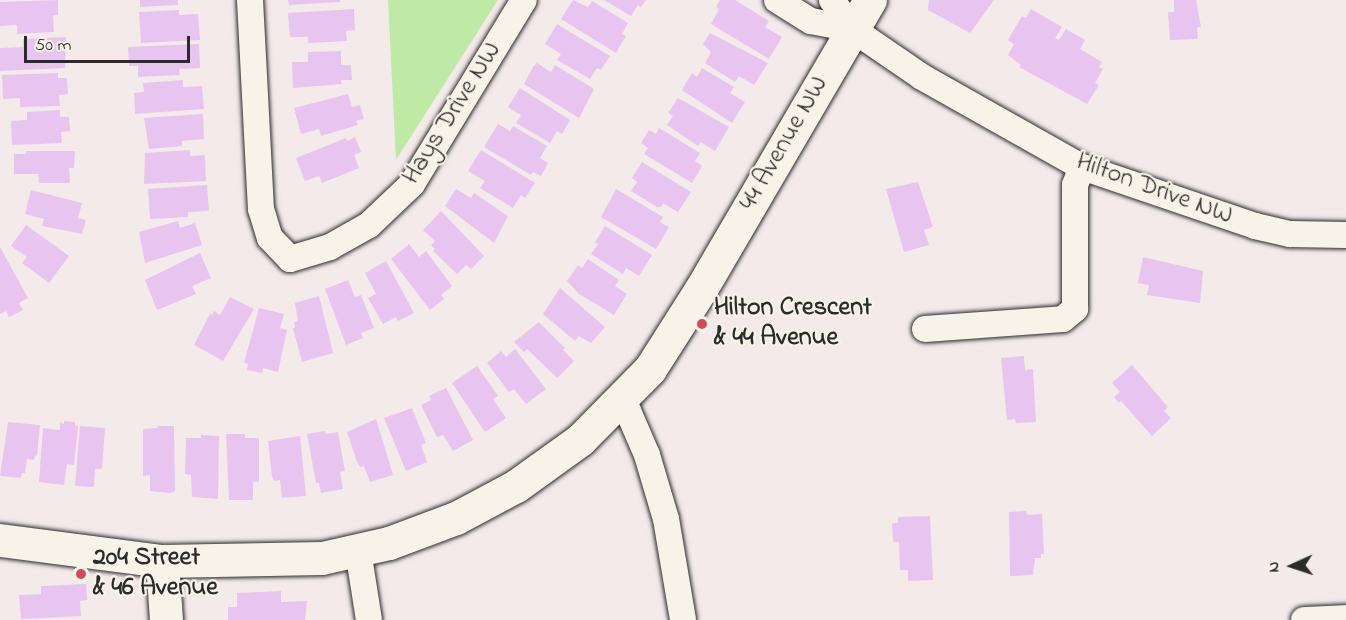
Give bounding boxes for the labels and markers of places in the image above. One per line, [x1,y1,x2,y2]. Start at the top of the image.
place label: Hilton Crescent & 44 Avenue [714,293,872,354]
marker: Hilton Crescent & 44 Avenue [695,317,709,331]
place label: 204 Street & 46 Avenue [93,543,218,604]
marker: 204 Street & 46 Avenue [74,567,88,581]

